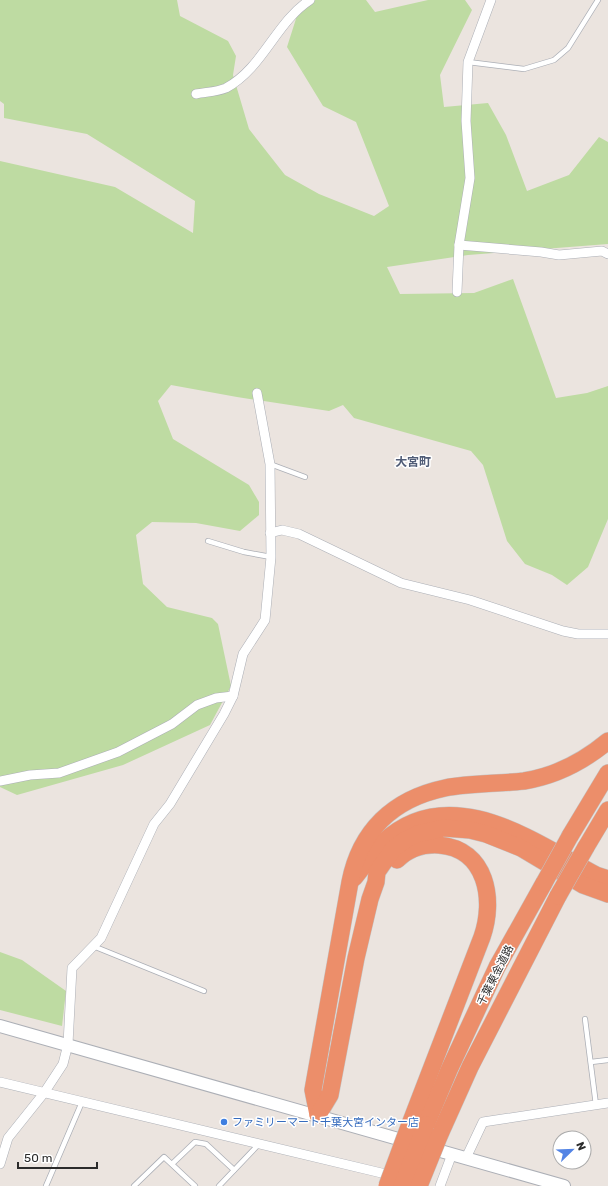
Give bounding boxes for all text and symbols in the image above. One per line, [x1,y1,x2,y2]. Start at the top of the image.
district label: 大宮町 [395,455,431,469]
street label: 千葉東金道路 [475,943,516,1008]
place label: ファミリーマート千葉大宮インター店 [232,1116,419,1129]
marker: ファミリーマート千葉大宮インター店 [219,1117,229,1127]
north arrow [552,1130,592,1170]
text: N [573,1140,588,1153]
scale bar [18,1144,97,1170]
text: 50 m [24,1151,52,1165]

